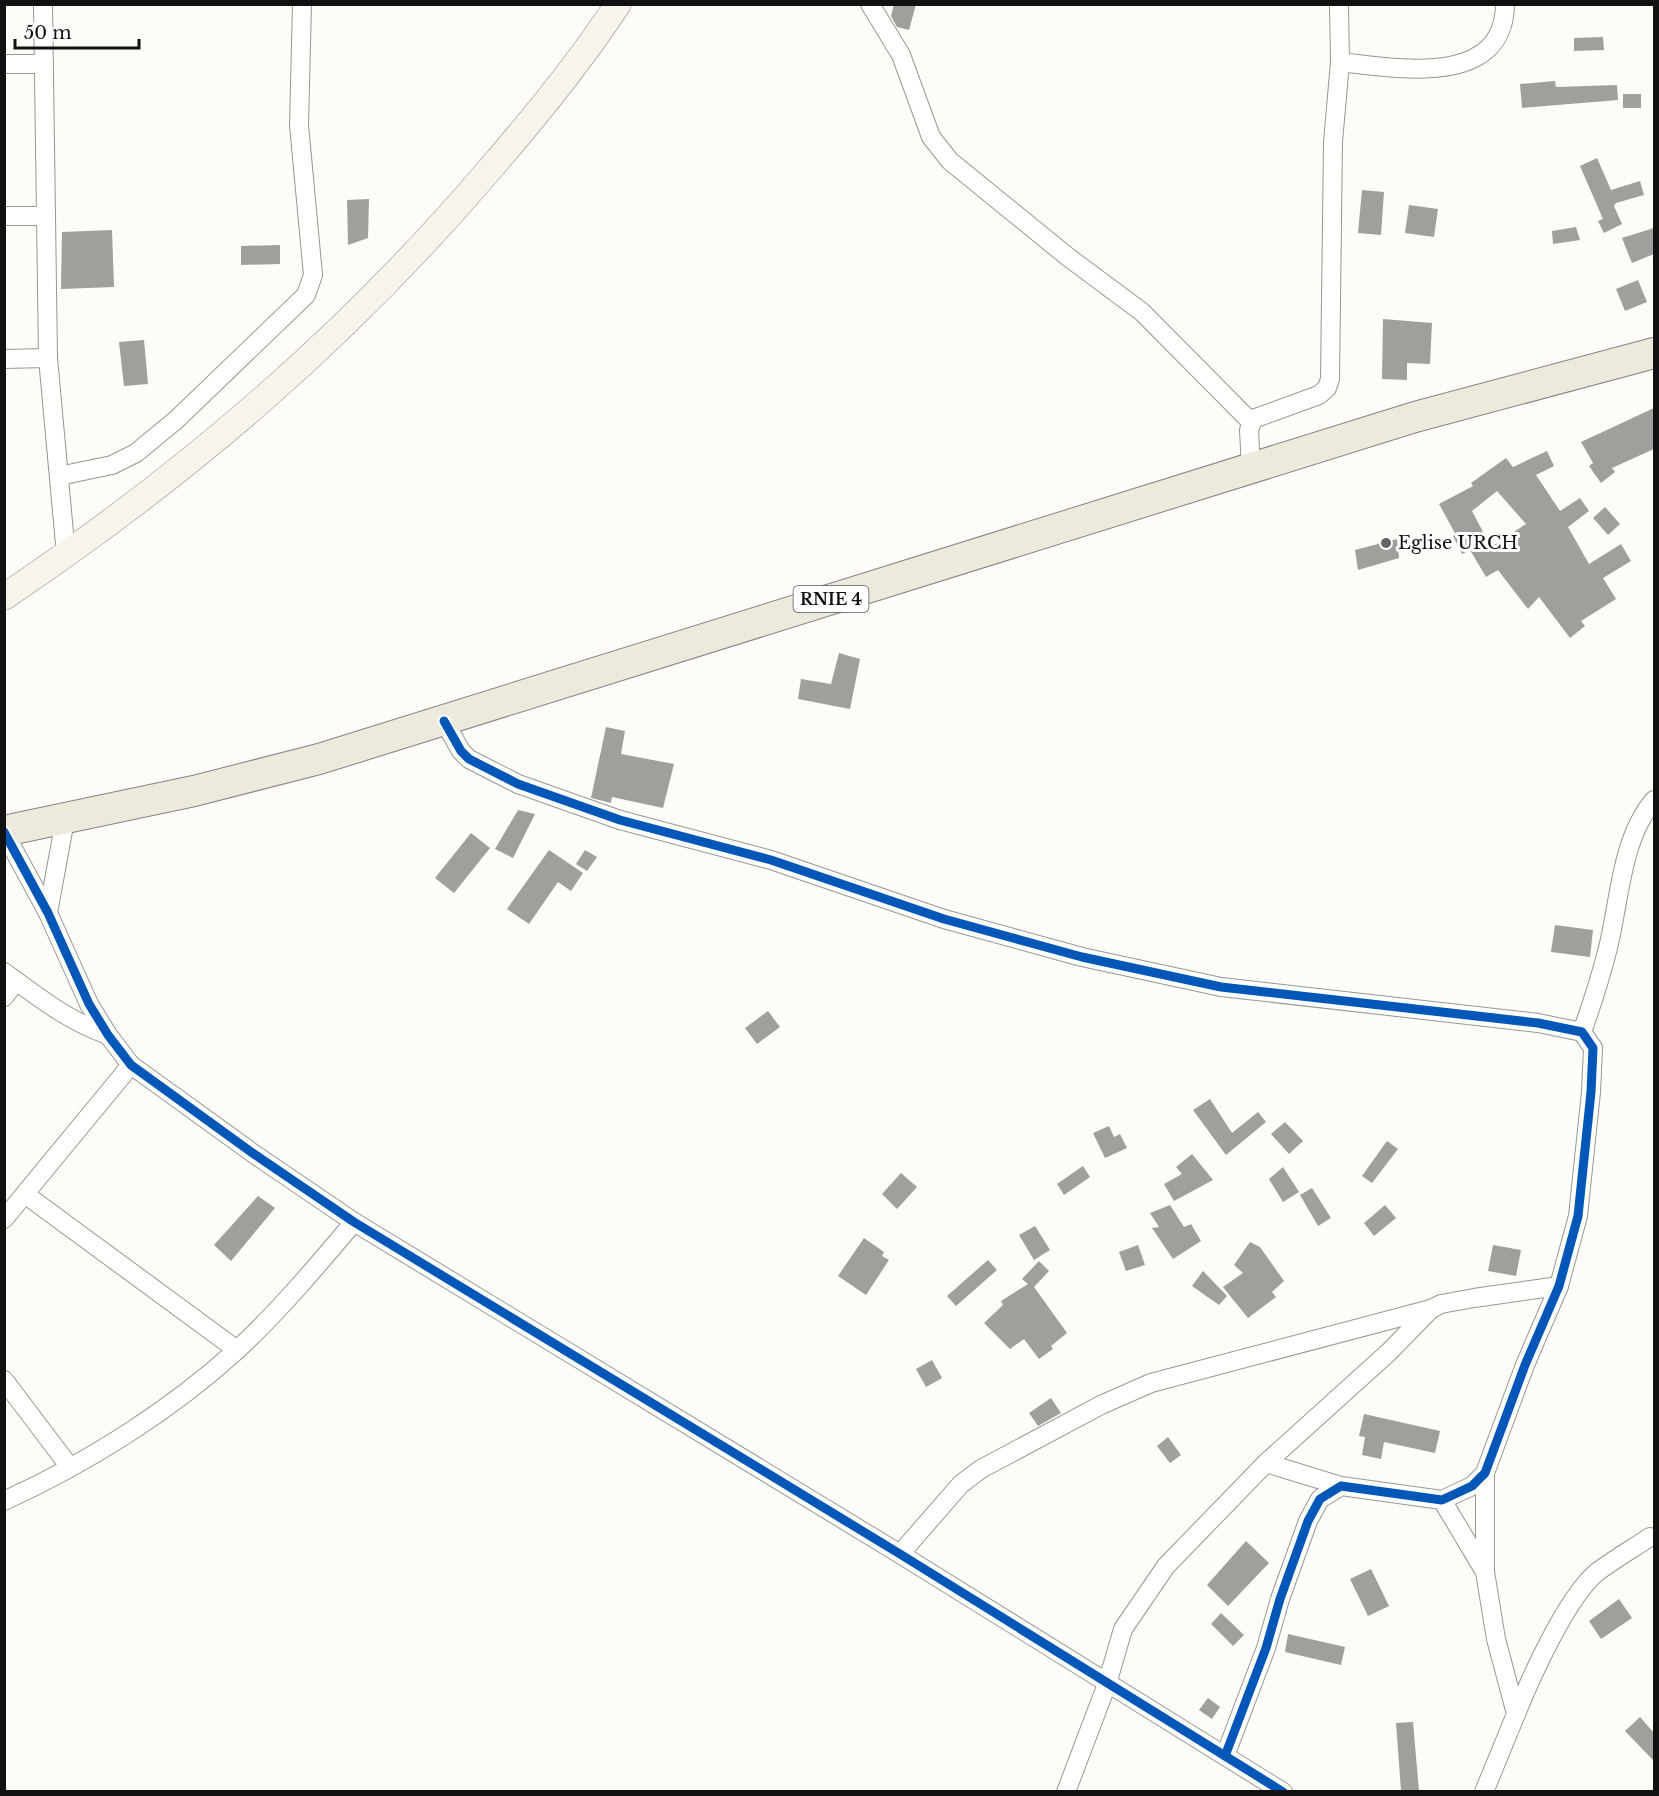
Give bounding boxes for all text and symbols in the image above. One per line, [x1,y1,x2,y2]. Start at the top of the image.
scale bar [15,12,140,50]
text: 50 m [24,22,72,44]
place label: Eglise URCH [1398,532,1518,554]
marker: Eglise URCH [1379,536,1393,550]
road number: RNIE 4 [794,586,868,612]

